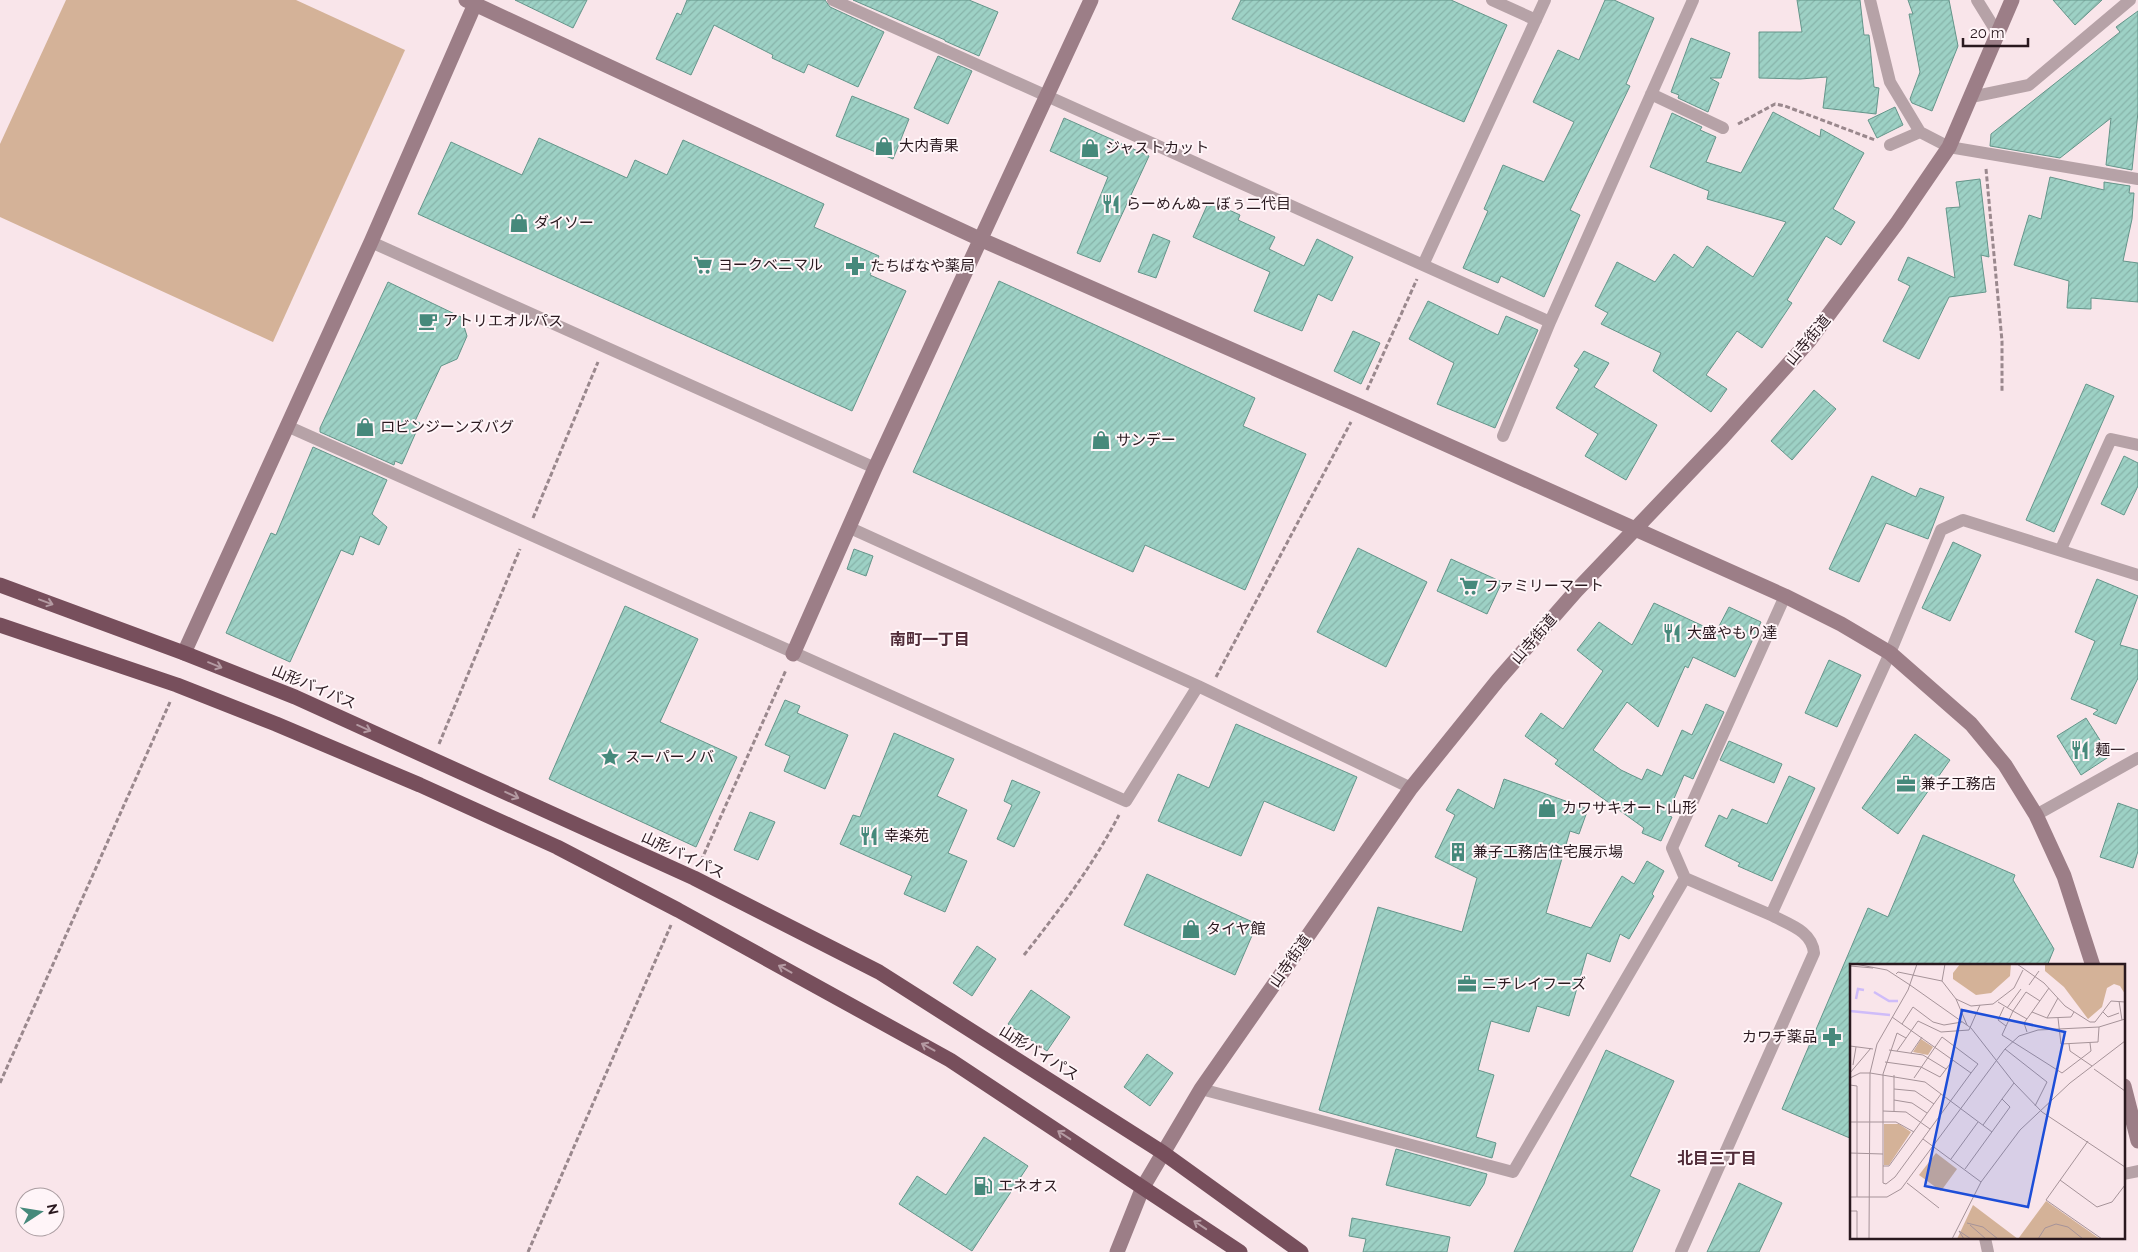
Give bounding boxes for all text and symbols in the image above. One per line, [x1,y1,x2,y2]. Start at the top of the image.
scale bar [1963,15,2028,47]
text: 20 m [1970,24,2005,42]
shop icon: 大内青果 [873,135,895,157]
place label: 大内青果 [899,137,959,155]
shop icon: ジャストカット [1079,137,1101,159]
place label: ジャストカット [1105,139,1209,157]
restaurant icon: らーめんぬーぼぅ二代目 [1100,193,1122,215]
place label: らーめんぬーぼぅ二代目 [1126,195,1291,213]
shop icon: ダイソー [508,212,530,234]
place label: ダイソー [534,214,594,232]
supermarket icon: ヨークベニマル [692,254,714,276]
pharmacy icon: たちばなや薬局 [844,255,866,277]
place label: ヨークベニマル [718,256,823,274]
place label: たちばなや薬局 [870,257,975,275]
cafe icon: アトリエオルパス [417,310,439,332]
street label: 山寺街道 [1782,311,1834,369]
place label: アトリエオルパス [443,312,563,330]
shop icon: ロビンジーンズバグ [354,416,376,438]
place label: ロビンジーンズバグ [380,418,514,436]
shop icon: サンデー [1090,429,1112,451]
place label: サンデー [1116,431,1176,449]
supermarket icon: ファミリーマート [1458,575,1480,597]
place label: ファミリーマート [1484,577,1604,595]
one-way arrow [38,598,53,607]
street label: 山寺街道 [1508,610,1560,668]
restaurant icon: 大盛やもり達 [1661,622,1683,644]
place label: 大盛やもり達 [1687,624,1777,642]
district label: 南町一丁目 [890,630,970,649]
one-way arrow [206,661,222,670]
street label: 山形バイパス [269,661,359,713]
one-way arrow [356,723,371,733]
restaurant icon: 麺一 [2069,739,2091,761]
place label: 麺一 [2095,741,2125,759]
place icon: スーパーノバ [599,746,621,768]
place label: スーパーノバ [625,748,714,766]
office icon: 兼子工務店 [1895,773,1917,795]
place label: 兼子工務店 [1921,775,1996,793]
one-way arrow [504,790,519,800]
shop icon: カワサキオート山形 [1536,797,1558,819]
place label: カワサキオート山形 [1562,799,1697,817]
restaurant icon: 幸楽苑 [858,825,880,847]
place label: 幸楽苑 [884,827,929,845]
street label: 山形バイパス [639,828,727,882]
building icon: 兼子工務店住宅展示場 [1447,841,1469,863]
place label: 兼子工務店住宅展示場 [1473,843,1623,861]
shop icon: タイヤ館 [1180,918,1202,940]
place label: タイヤ館 [1206,920,1266,938]
street label: 山寺街道 [1265,931,1315,991]
one-way arrow [778,964,793,973]
inset map [1850,964,2126,1240]
office icon: ニチレイフーズ [1456,973,1478,995]
place label: ニチレイフーズ [1482,975,1586,993]
street label: 山形バイパス [996,1022,1082,1084]
pharmacy icon: カワチ薬品 [1821,1026,1843,1048]
place label: カワチ薬品 [1742,1028,1817,1046]
one-way arrow [921,1042,935,1052]
one-way arrow [1058,1130,1072,1140]
district label: 北目三丁目 [1677,1149,1757,1168]
fuel station icon: エネオス [972,1175,994,1197]
place label: エネオス [998,1177,1058,1195]
north arrow [15,1187,65,1237]
text: N [44,1202,62,1216]
one-way arrow [1193,1220,1207,1230]

